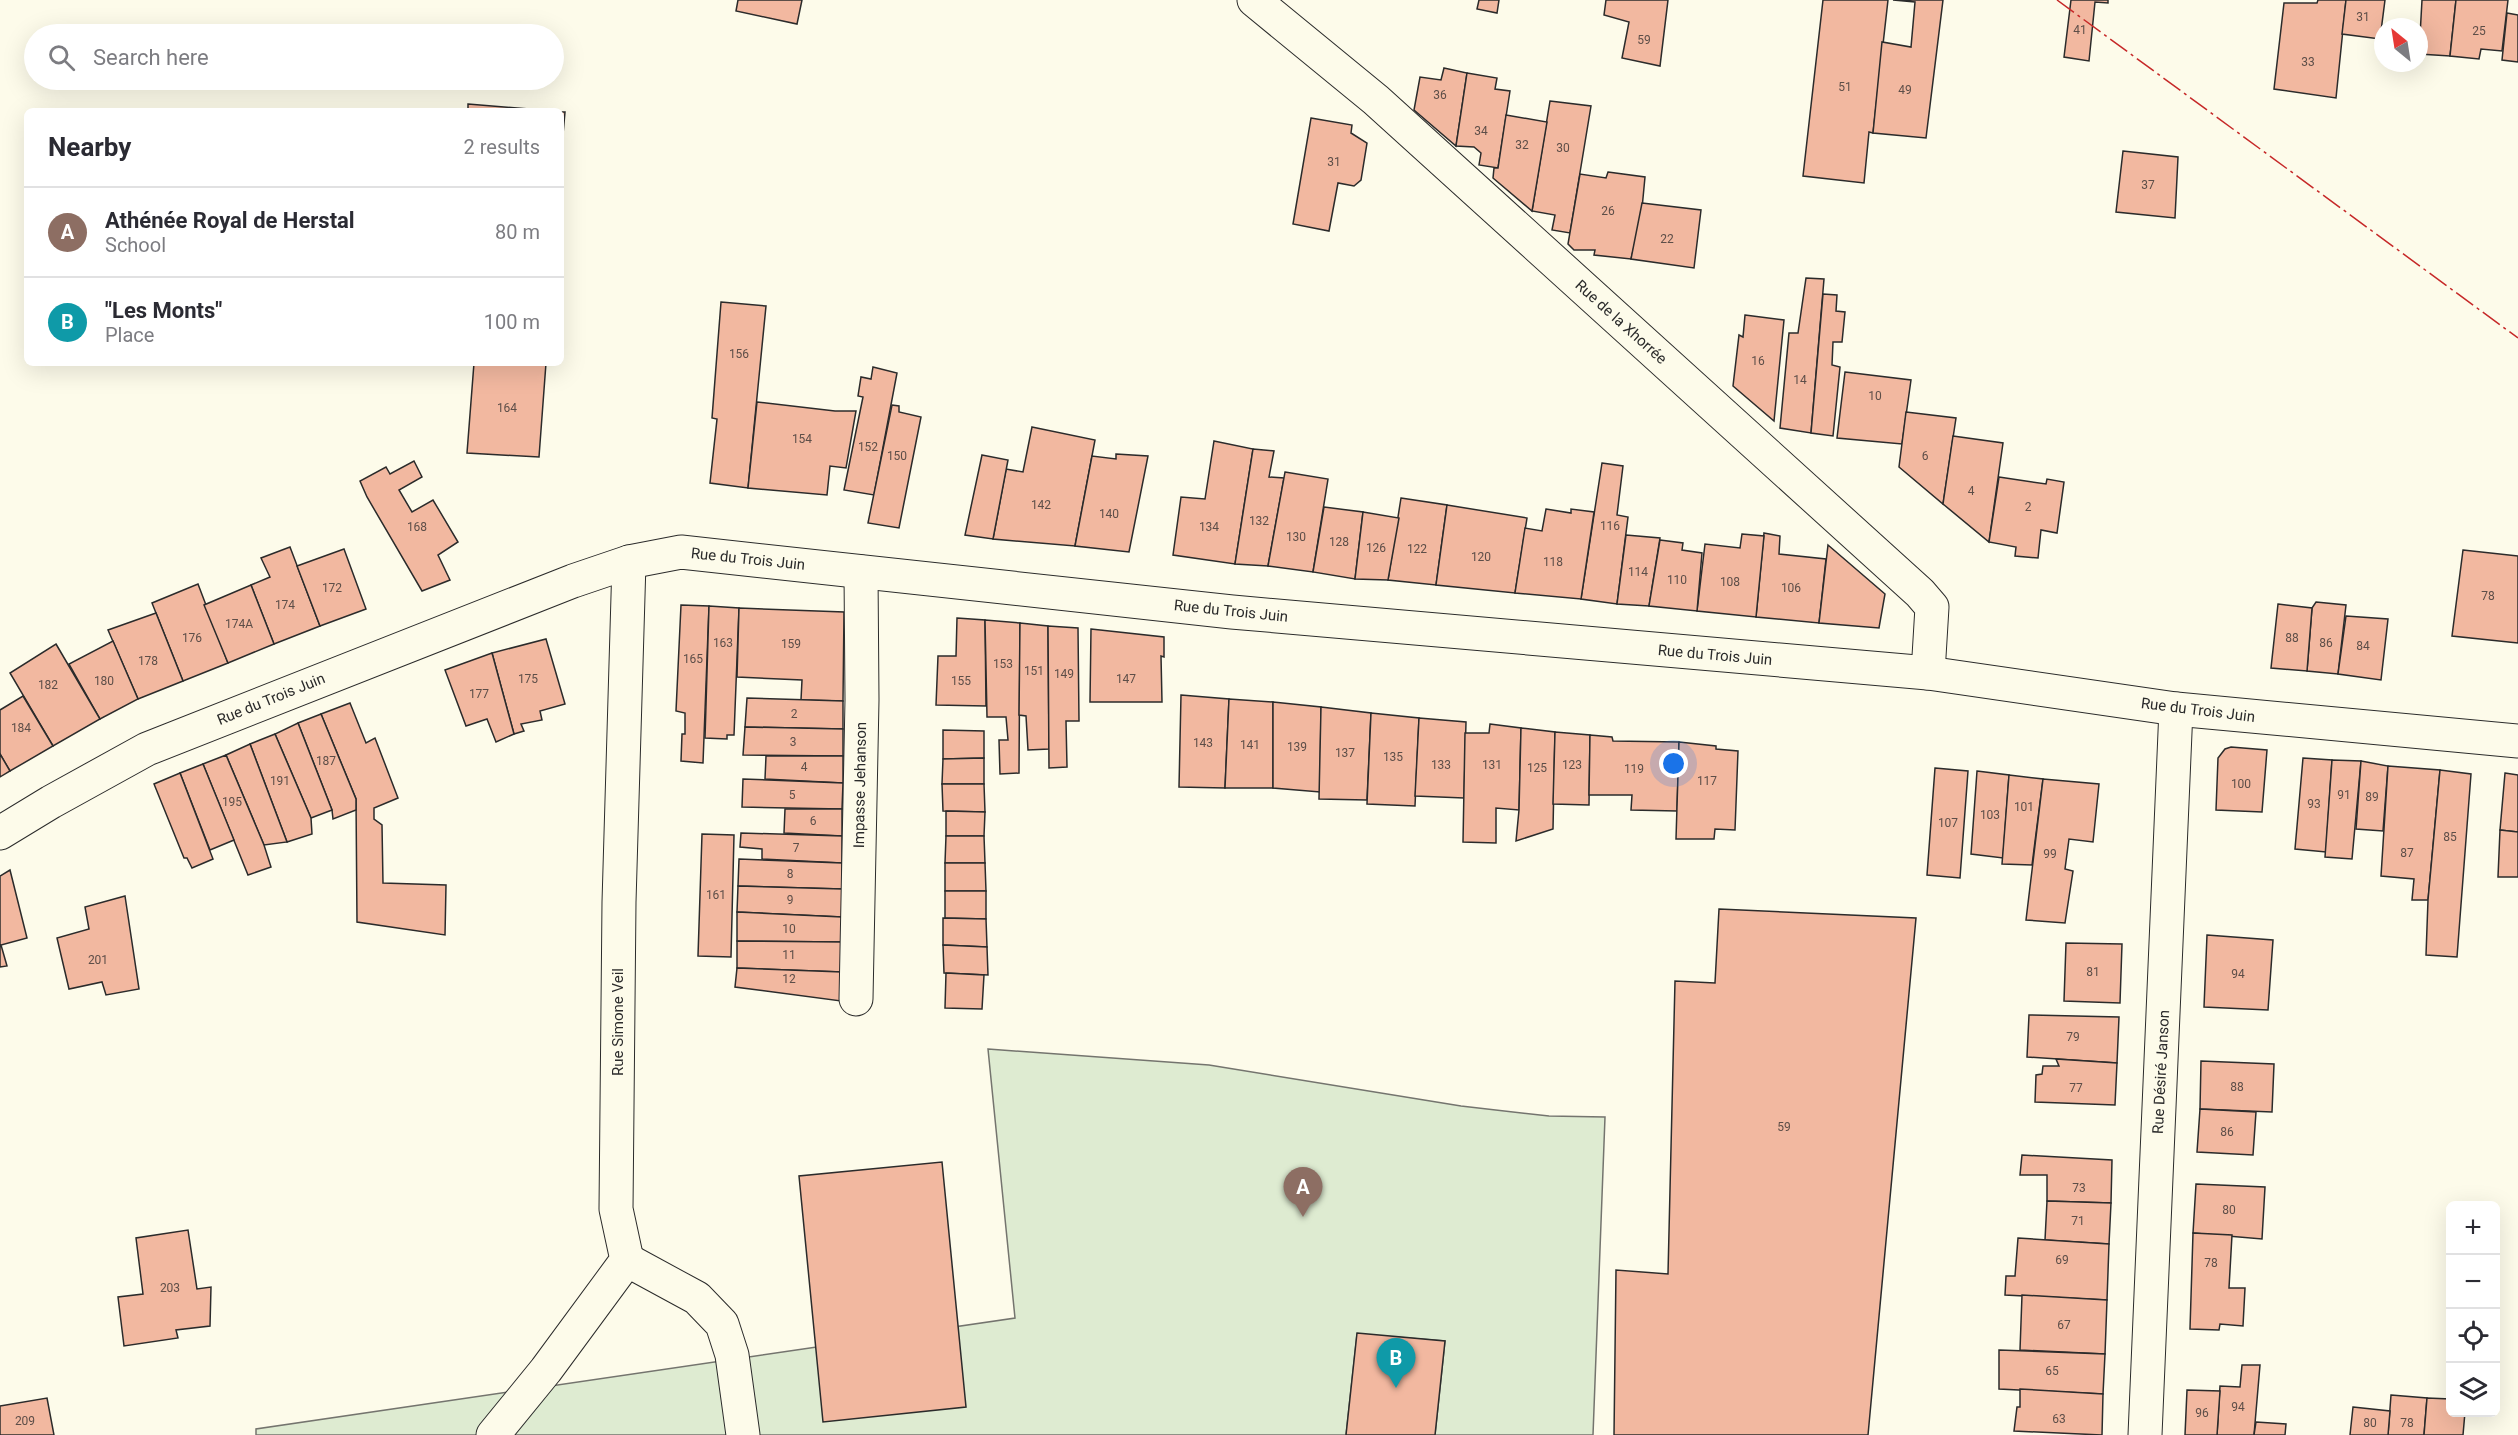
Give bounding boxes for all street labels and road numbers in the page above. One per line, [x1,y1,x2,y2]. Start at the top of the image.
street label: Rue de la Xhorrée [1571,276,1671,368]
street label: Rue du Trois Juin [690,544,806,574]
street label: Rue du Trois Juin [1173,596,1289,626]
street label: Rue du Trois Juin [1657,641,1773,669]
street label: Rue du Trois Juin [214,669,328,729]
street label: Rue du Trois Juin [2140,694,2256,726]
street label: Impasse Jehanson [850,722,870,848]
street label: Rue Simone Veil [609,968,627,1076]
street label: Rue Désiré Janson [2149,1009,2173,1135]

